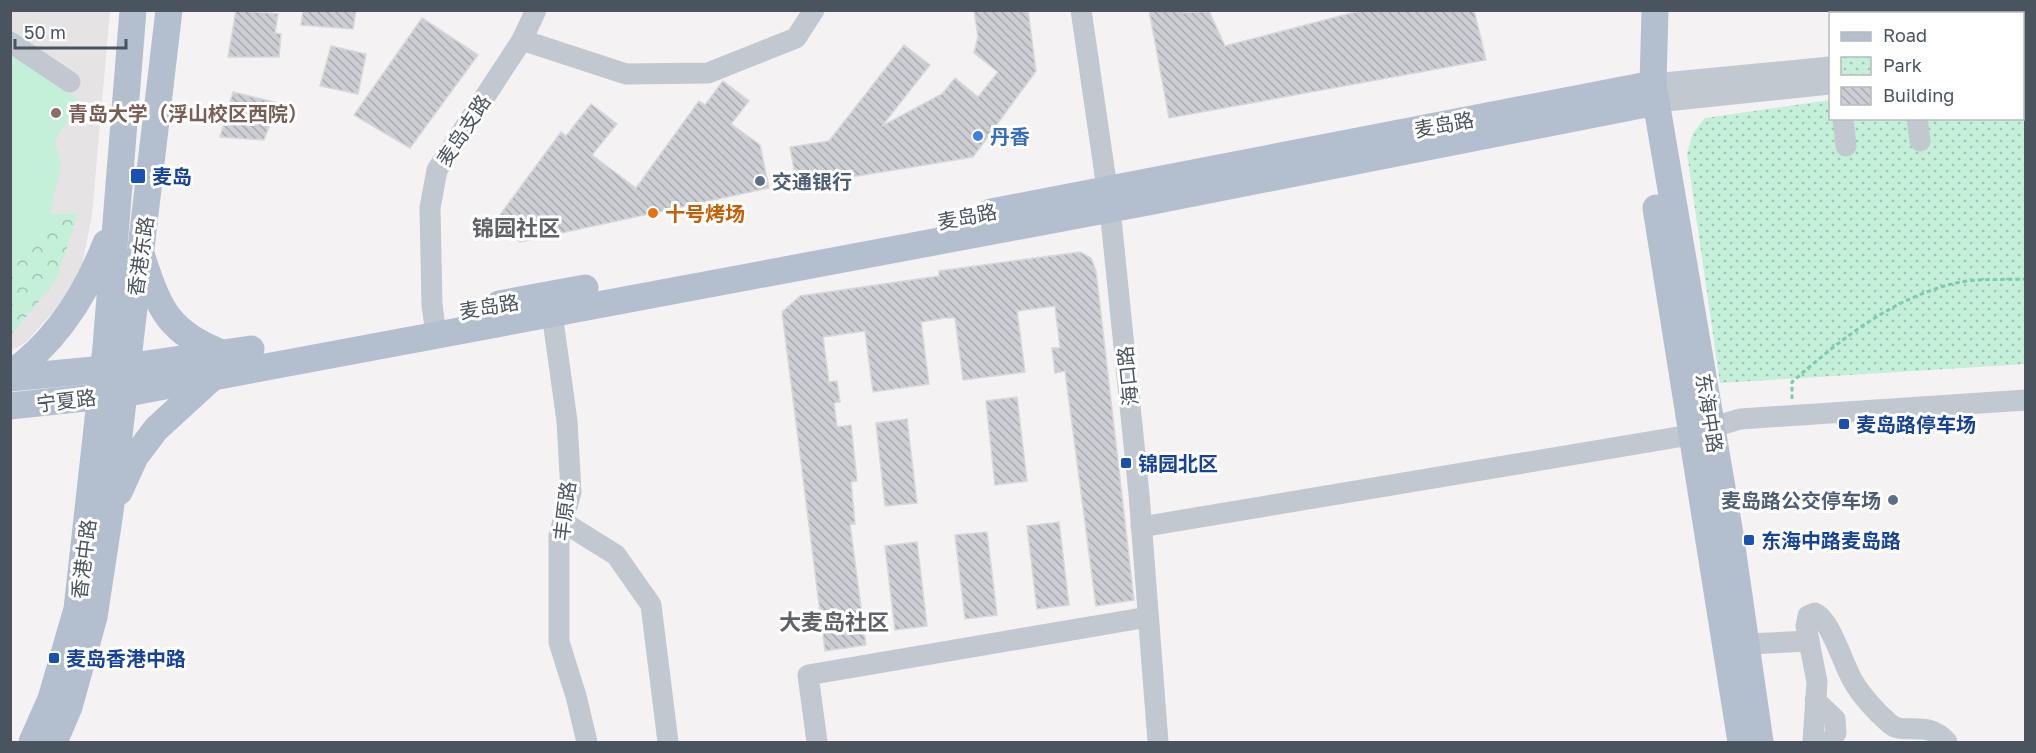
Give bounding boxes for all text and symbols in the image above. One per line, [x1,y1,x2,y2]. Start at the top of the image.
scale bar [15,12,126,50]
legend [1829,12,2024,120]
text: 50 m [24,21,66,43]
text: Road [1883,24,1927,46]
text: Park [1883,54,1922,76]
text: Building [1883,84,1954,106]
street label: 麦岛支路 [431,90,495,170]
place label: 青岛大学（浮山校区西院） [68,101,308,125]
marker: 青岛大学（浮山校区西院） [49,106,63,120]
street label: 麦岛路 [1412,106,1476,142]
place label: 丹香 [990,124,1030,148]
marker: 丹香 [971,129,985,143]
place label: 麦岛 [152,164,192,188]
marker: 麦岛 [129,167,147,185]
place label: 交通银行 [772,169,852,193]
marker: 交通银行 [753,174,767,188]
street label: 麦岛路 [935,198,999,234]
place label: 十号烤场 [665,201,745,225]
marker: 十号烤场 [646,206,660,220]
district label: 锦园社区 [472,214,560,241]
street label: 香港东路 [123,215,157,297]
street label: 麦岛路 [457,289,521,323]
street label: 海口路 [1112,345,1142,407]
street label: 东海中路 [1692,372,1728,454]
street label: 宁夏路 [35,384,97,416]
place label: 麦岛路停车场 [1856,412,1976,436]
marker: 麦岛路停车场 [1837,417,1851,431]
place label: 锦园北区 [1138,451,1218,475]
marker: 锦园北区 [1119,456,1133,470]
street label: 丰原路 [548,480,580,542]
place label: 麦岛路公交停车场 [1721,488,1881,512]
marker: 麦岛路公交停车场 [1886,493,1900,507]
street label: 香港中路 [66,518,100,600]
place label: 东海中路麦岛路 [1761,528,1901,552]
marker: 东海中路麦岛路 [1742,533,1756,547]
district label: 大麦岛社区 [779,608,889,635]
place label: 麦岛香港中路 [66,646,186,670]
marker: 麦岛香港中路 [47,651,61,665]

